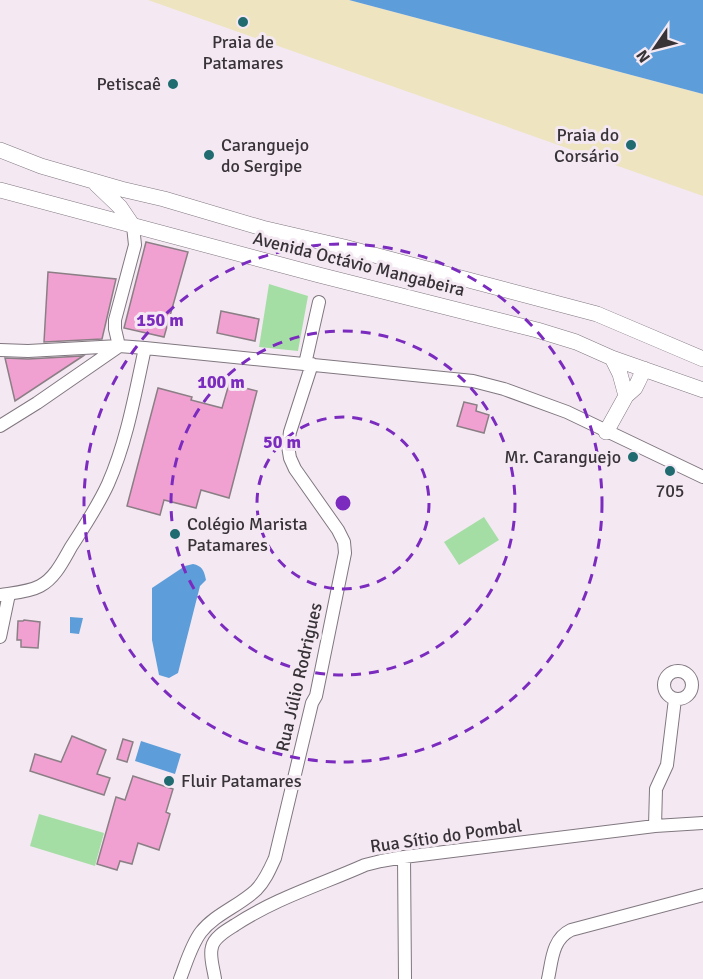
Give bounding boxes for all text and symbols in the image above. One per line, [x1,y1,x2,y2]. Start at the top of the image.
marker: Praia de Patamares [236,15,250,29]
north arrow [625,18,685,78]
place label: Praia de Patamares [203,31,284,74]
text: N [632,46,655,66]
place label: Petiscaê [97,73,161,95]
marker: Petiscaê [166,77,180,91]
place label: Praia do Corsário [554,124,619,167]
place label: Caranguejo do Sergipe [221,134,309,177]
marker: Praia do Corsário [624,138,638,152]
marker: Caranguejo do Sergipe [202,148,216,162]
street label: Avenida Octávio Mangabeira [251,227,467,301]
text: 150 m [136,309,184,331]
text: 100 m [197,371,245,393]
text: 50 m [263,431,301,453]
place label: Mr. Caranguejo [504,446,621,468]
marker: Mr. Caranguejo [626,450,640,464]
marker: 705 [663,464,677,478]
place label: 705 [655,480,685,502]
centre of rings [333,493,353,513]
place label: Colégio Marista Patamares [187,513,308,556]
marker: Colégio Marista Patamares [168,527,182,541]
street label: Rua Júlio Rodrigues [271,600,327,754]
place label: Fluir Patamares [181,770,302,792]
marker: Fluir Patamares [162,774,176,788]
street label: Rua Sítio do Pombal [369,814,523,858]

